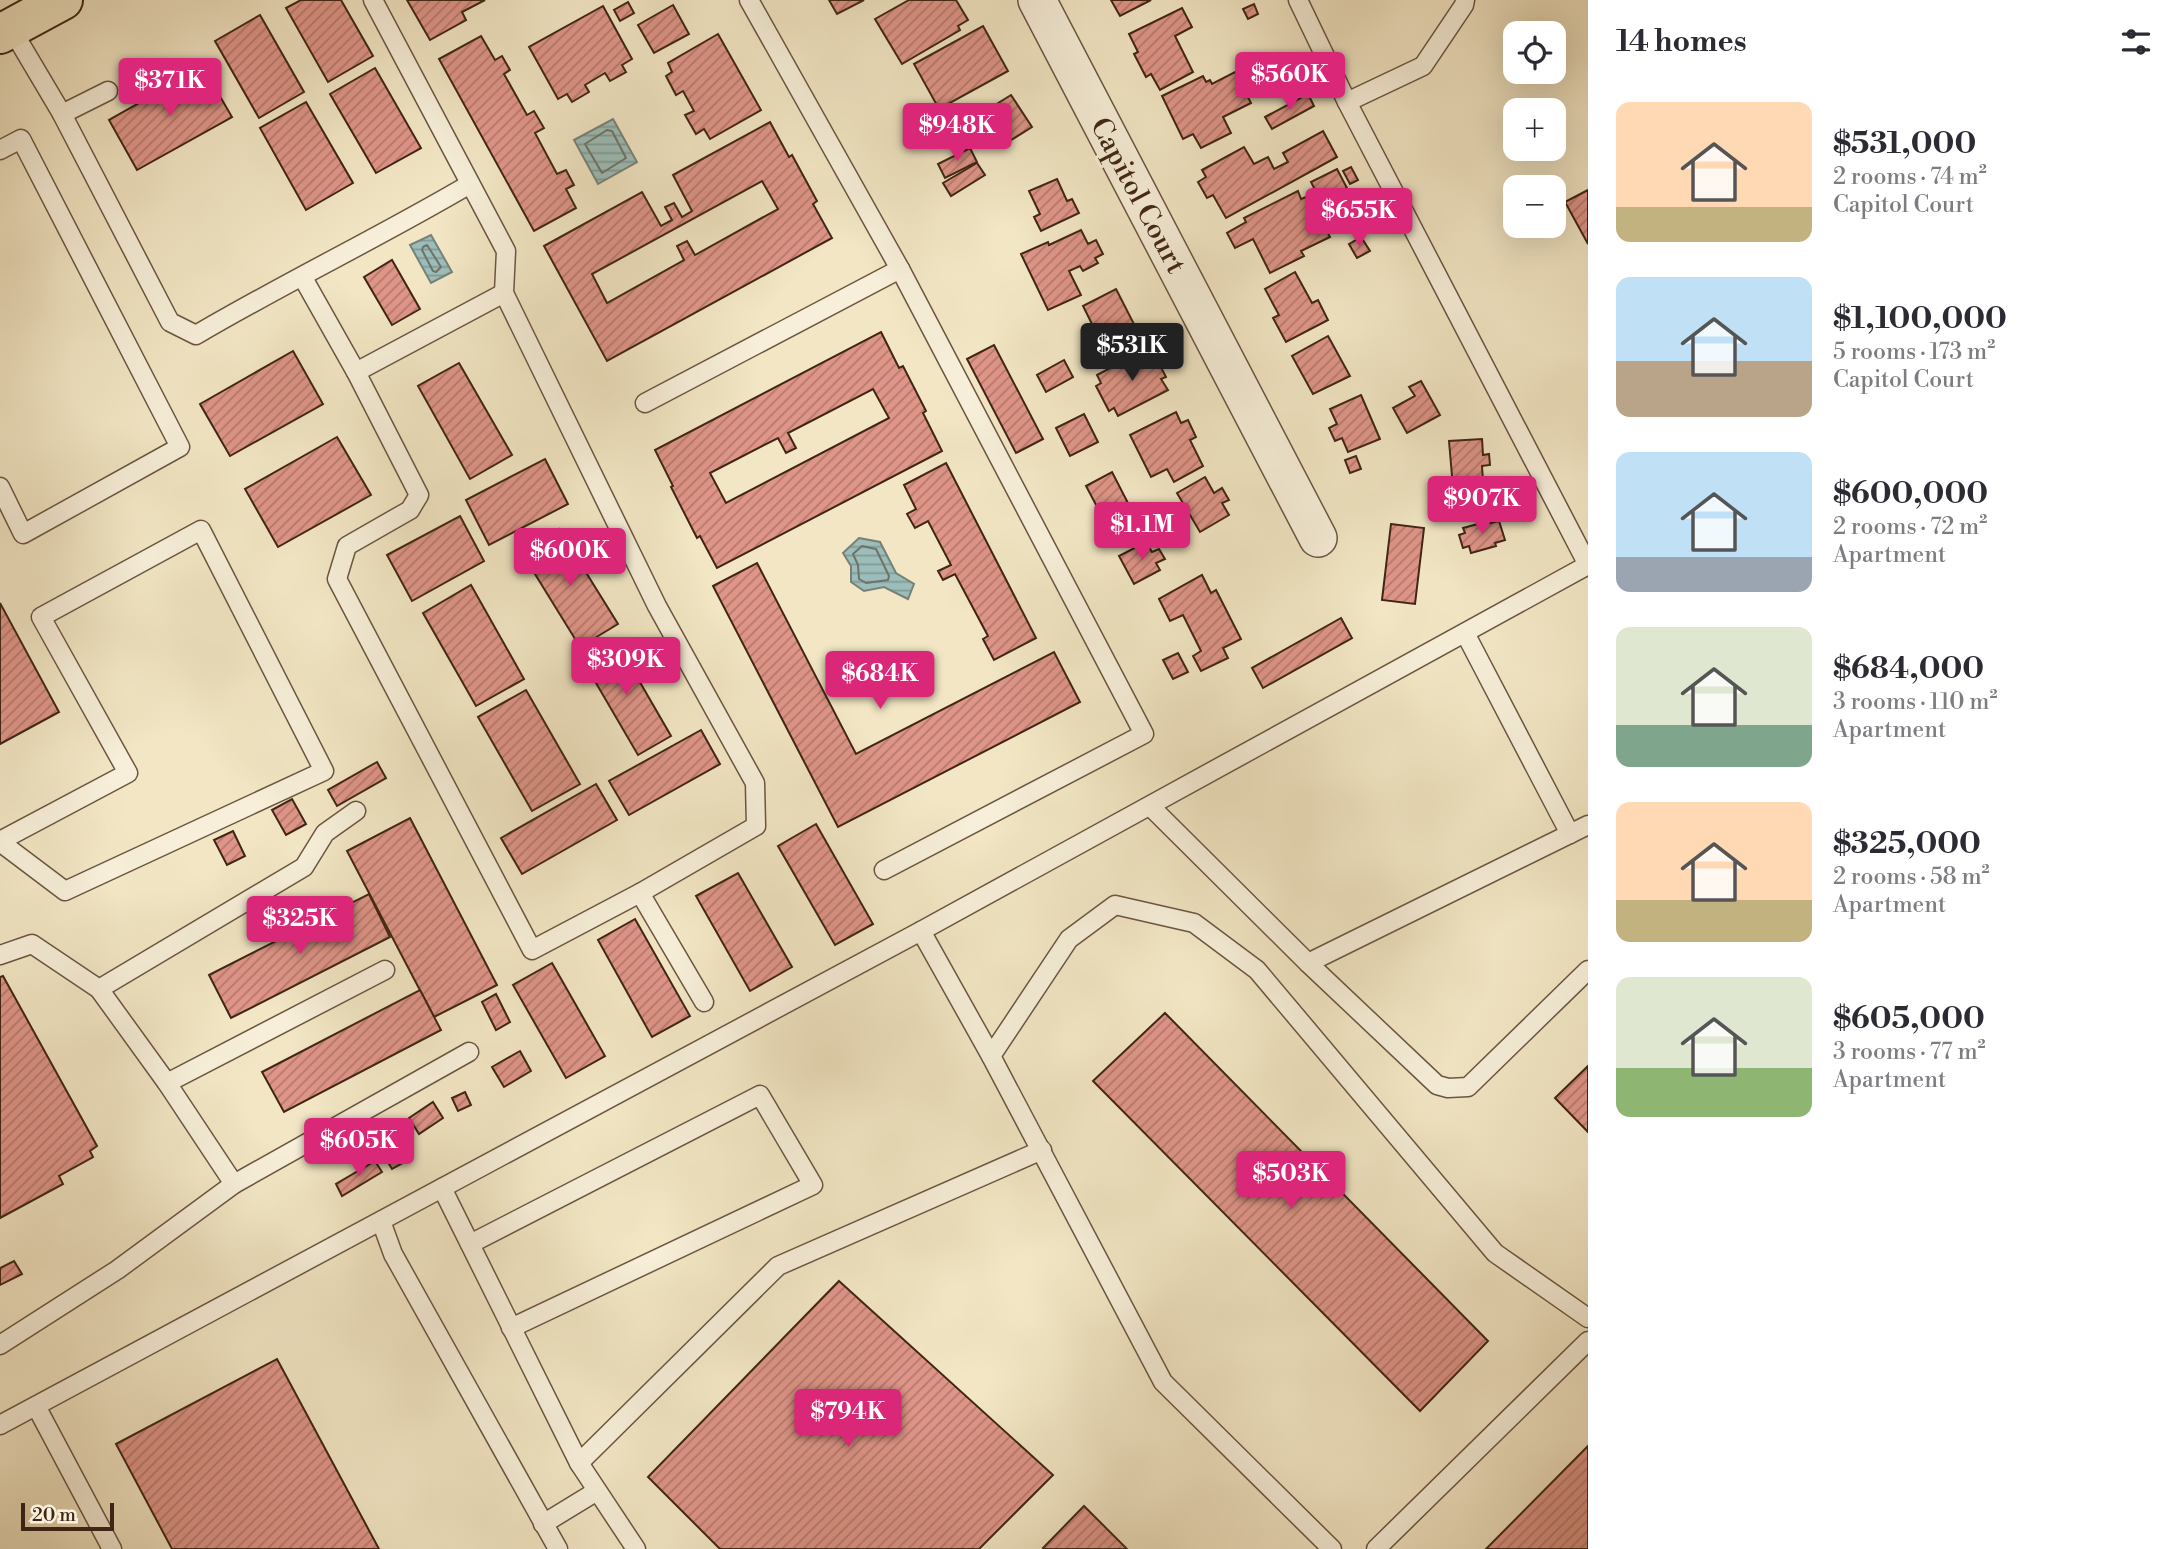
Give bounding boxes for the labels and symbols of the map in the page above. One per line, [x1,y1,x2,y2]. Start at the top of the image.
pin: $560K [1241,52,1339,112]
pin: $371K [121,58,219,118]
pin: $948K [908,104,1006,163]
street label: Capitol Court [1082,112,1193,280]
pin: $655K [1310,188,1408,248]
pin: $531K [1083,324,1181,383]
pin: $907K [1433,476,1531,536]
pin: $1.1M [1093,503,1191,562]
pin: $600K [521,528,619,588]
pin: $309K [577,638,675,697]
pin: $684K [831,652,929,711]
pin: $325K [251,897,349,956]
pin: $605K [310,1118,408,1178]
pin: $503K [1242,1152,1340,1211]
pin: $794K [799,1390,897,1449]
scale bar [21,1500,114,1532]

